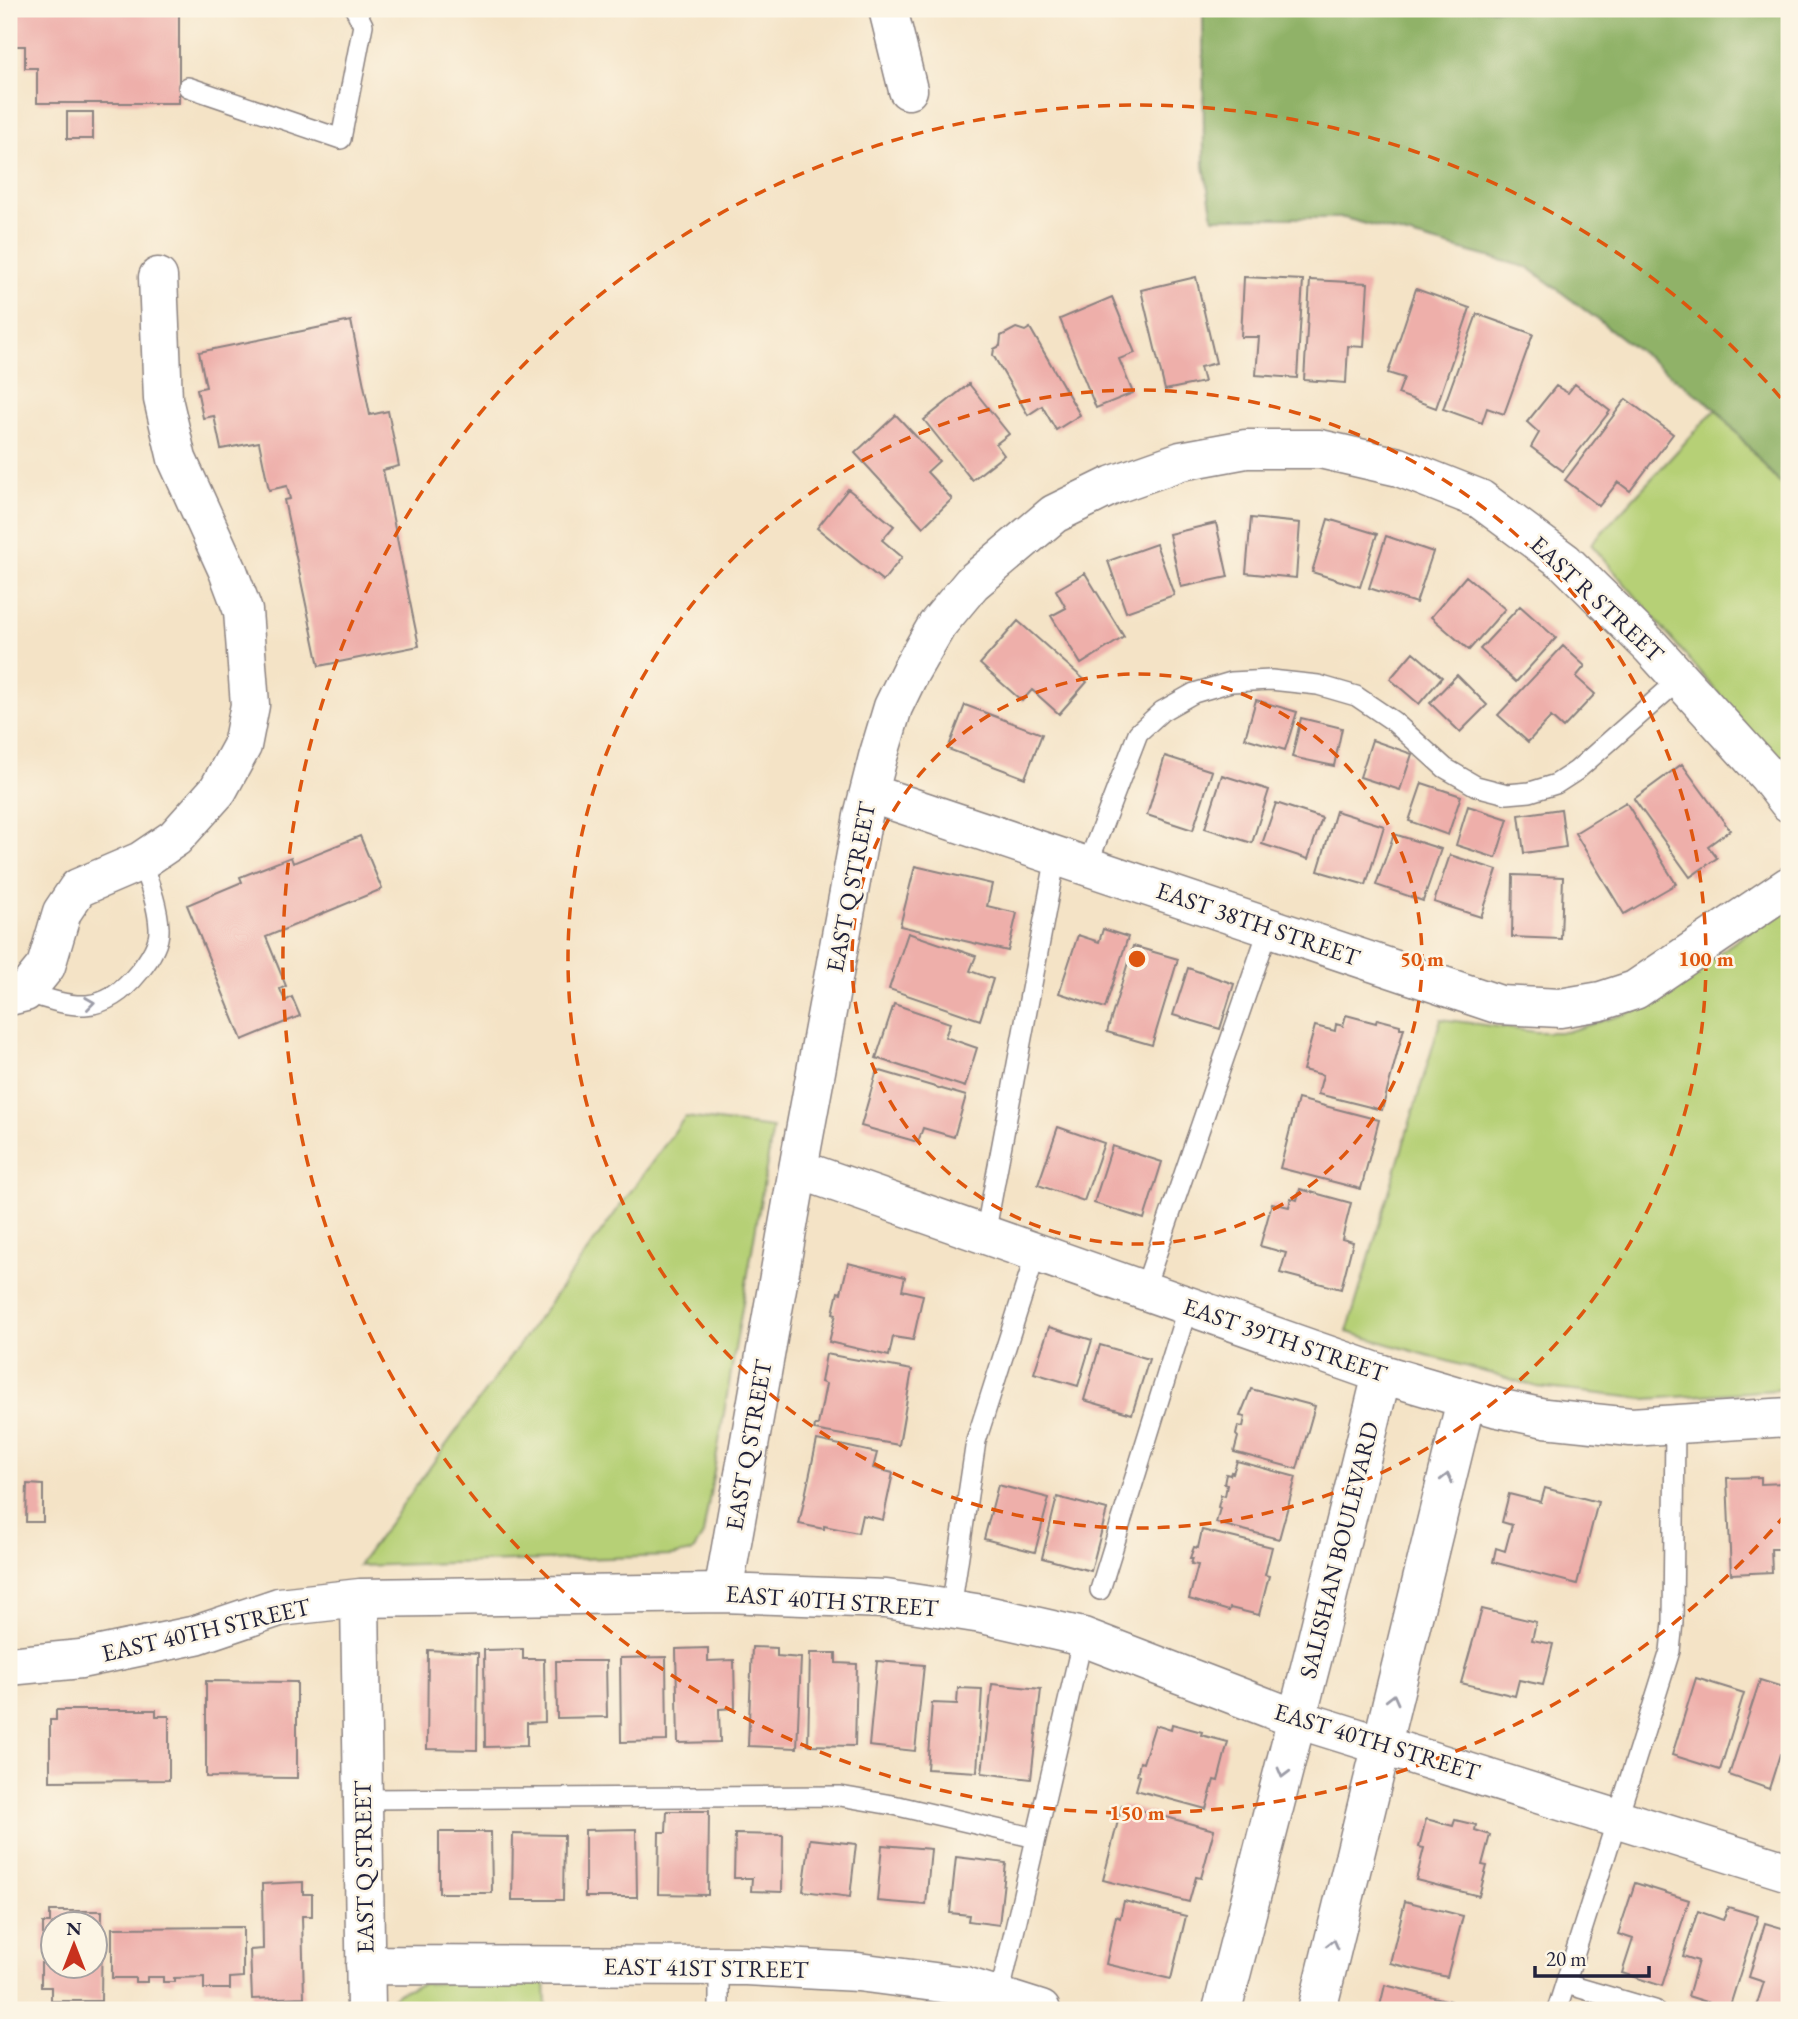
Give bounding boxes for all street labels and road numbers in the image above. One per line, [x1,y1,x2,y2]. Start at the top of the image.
street label: EAST R STREET [1524,529,1671,669]
street label: EAST Q STREET [819,798,882,975]
street label: EAST 38TH STREET [1152,874,1365,973]
street label: EAST 39TH STREET [1179,1290,1392,1389]
street label: EAST Q STREET [718,1356,779,1533]
street label: SALISHAN BOULEVARD [1292,1418,1385,1681]
street label: EAST 40TH STREET [725,1578,940,1623]
street label: EAST 40TH STREET [99,1590,314,1669]
street label: EAST 40TH STREET [1271,1696,1484,1788]
street label: EAST Q STREET [346,1779,381,1954]
street label: EAST 41ST STREET [603,1950,810,1985]

